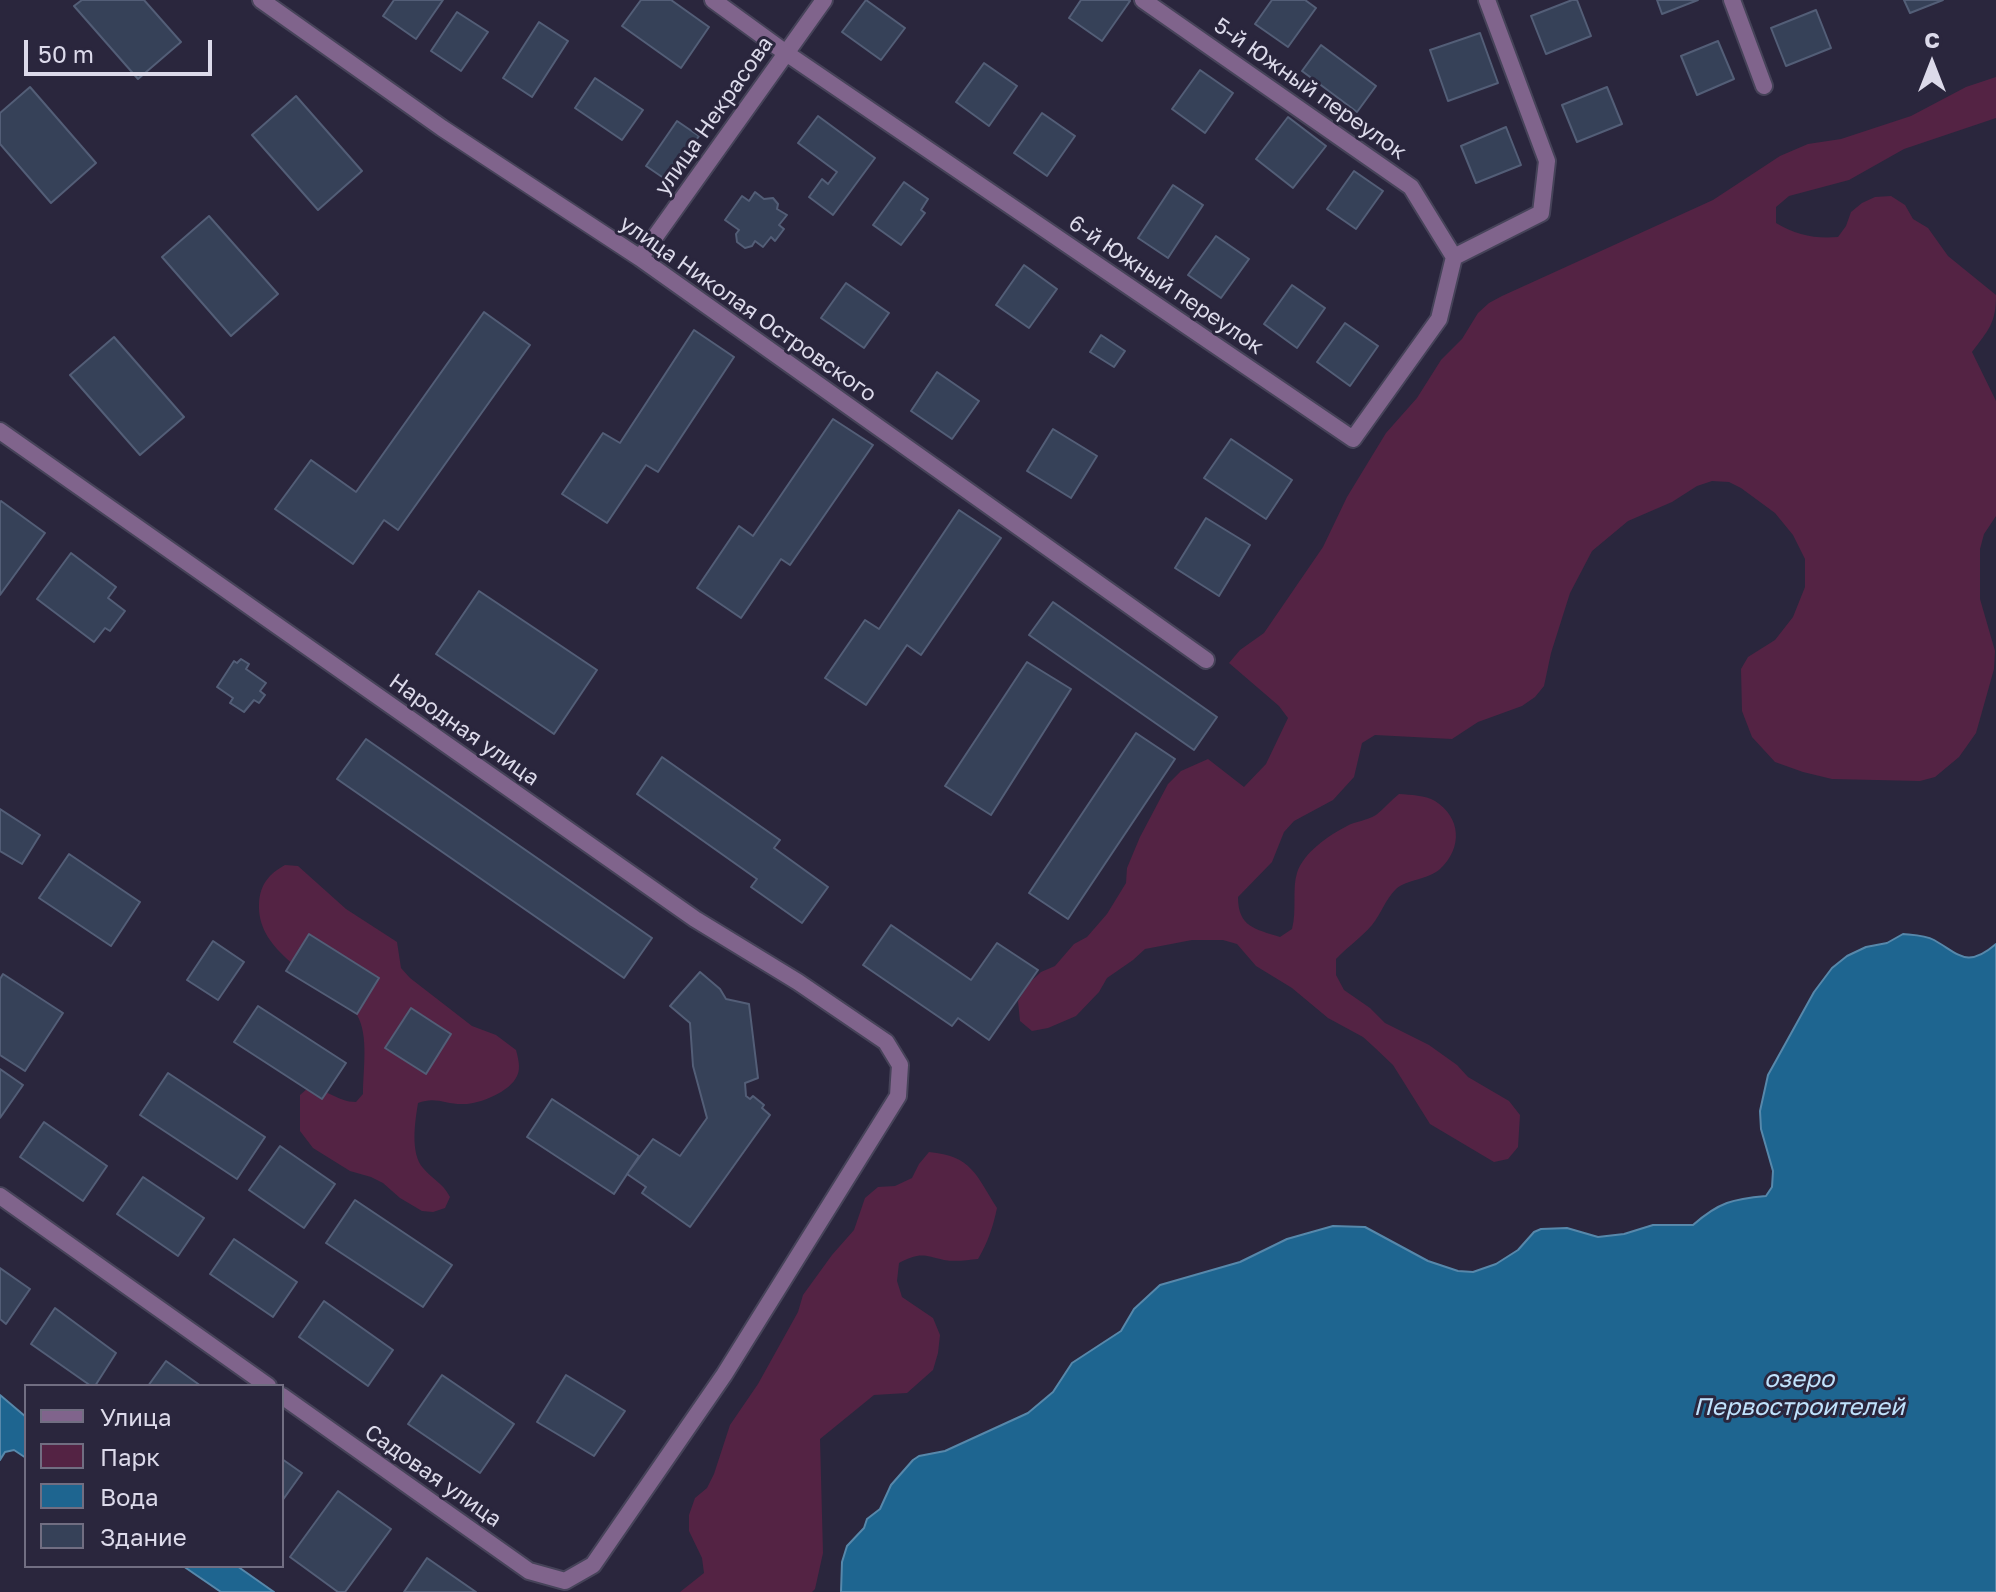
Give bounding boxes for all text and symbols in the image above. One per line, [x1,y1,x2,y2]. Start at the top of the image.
street label: 5-й Южный переулок [1209,12,1411,166]
scale bar [28,24,216,74]
north arrow [1892,24,1972,104]
text: С [1924,26,1940,53]
street label: улица Некрасова [649,31,779,201]
text: 50 m [38,39,94,68]
street label: улица Николая Островского [615,210,881,408]
street label: 6-й Южный переулок [1063,210,1269,360]
street label: Народная улица [384,668,544,792]
water label: озеро Первостроителей [1693,1365,1905,1421]
legend [24,1384,284,1568]
text: Улица [100,1402,172,1431]
street label: Садовая улица [359,1419,507,1533]
text: Парк [100,1442,160,1471]
text: Вода [100,1482,159,1511]
text: Здание [100,1522,187,1551]

